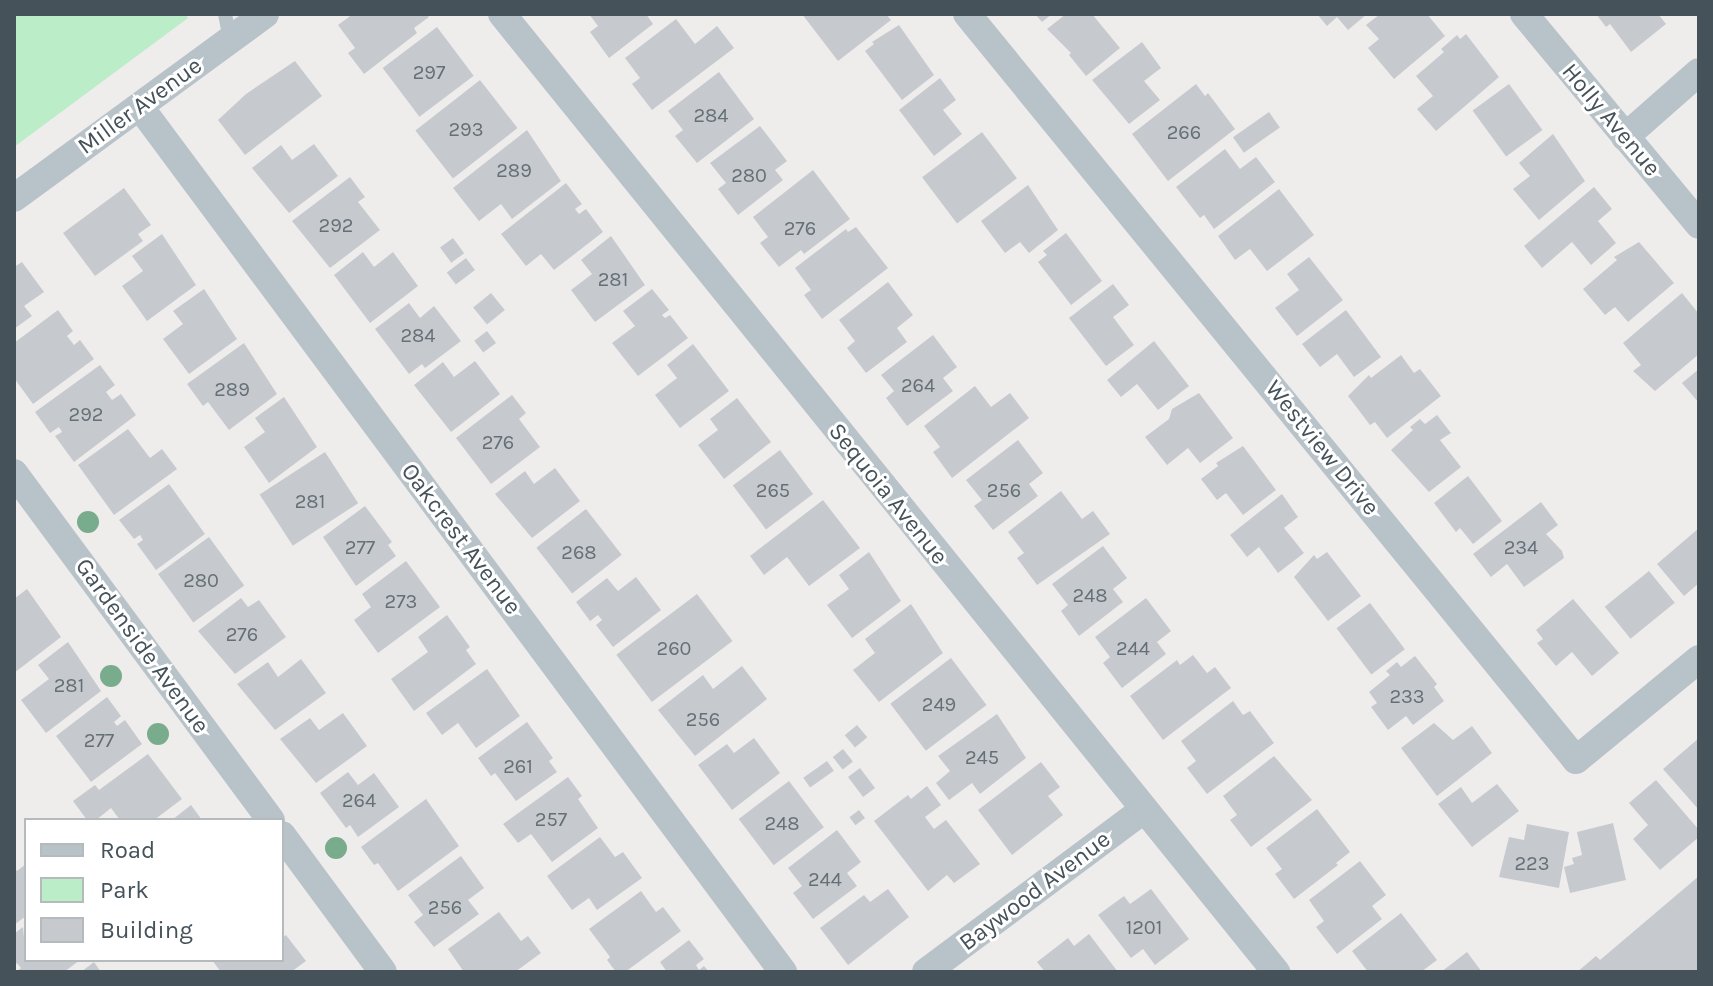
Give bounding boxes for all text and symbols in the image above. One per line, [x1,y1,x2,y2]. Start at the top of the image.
street label: Miller Avenue [72,51,208,161]
street label: Holly Avenue [1555,58,1667,182]
house number: 297 [413,60,445,84]
house number: 284 [693,103,729,127]
house number: 293 [449,117,483,141]
house number: 266 [1167,120,1201,144]
house number: 289 [496,158,532,182]
house number: 280 [731,163,767,187]
house number: 292 [319,213,353,237]
house number: 276 [784,216,816,240]
house number: 281 [598,267,628,291]
house number: 284 [400,323,436,347]
house number: 264 [901,373,935,397]
street label: Westview Drive [1259,375,1385,521]
house number: 289 [214,377,250,401]
house number: 292 [69,402,103,426]
street label: Sequoia Avenue [822,417,954,571]
house number: 276 [482,430,514,454]
street label: Oakcrest Avenue [395,458,527,620]
house number: 265 [756,478,790,502]
house number: 256 [987,478,1021,502]
house number: 281 [295,489,325,513]
house number: 277 [345,535,375,559]
house number: 234 [1504,535,1538,559]
house number: 268 [561,540,597,564]
street label: Gardenside Avenue [69,553,215,739]
house number: 280 [183,568,219,592]
house number: 248 [1072,583,1108,607]
house number: 273 [385,589,417,613]
house number: 276 [226,622,258,646]
house number: 260 [657,636,691,660]
house number: 244 [1116,636,1150,660]
house number: 281 [54,673,84,697]
house number: 233 [1389,684,1425,708]
house number: 249 [922,692,956,716]
house number: 256 [686,707,720,731]
house number: 277 [84,728,114,752]
house number: 245 [965,745,999,769]
house number: 261 [503,754,533,778]
house number: 264 [342,788,376,812]
house number: 257 [535,807,567,831]
house number: 248 [764,811,800,835]
legend [24,818,284,962]
street label: Baywood Avenue [954,825,1116,957]
text: Road [100,836,155,864]
house number: 223 [1515,851,1549,875]
house number: 244 [808,867,842,891]
text: Park [100,876,149,904]
house number: 256 [428,895,462,919]
house number: 1201 [1126,915,1162,939]
text: Building [100,916,193,944]

